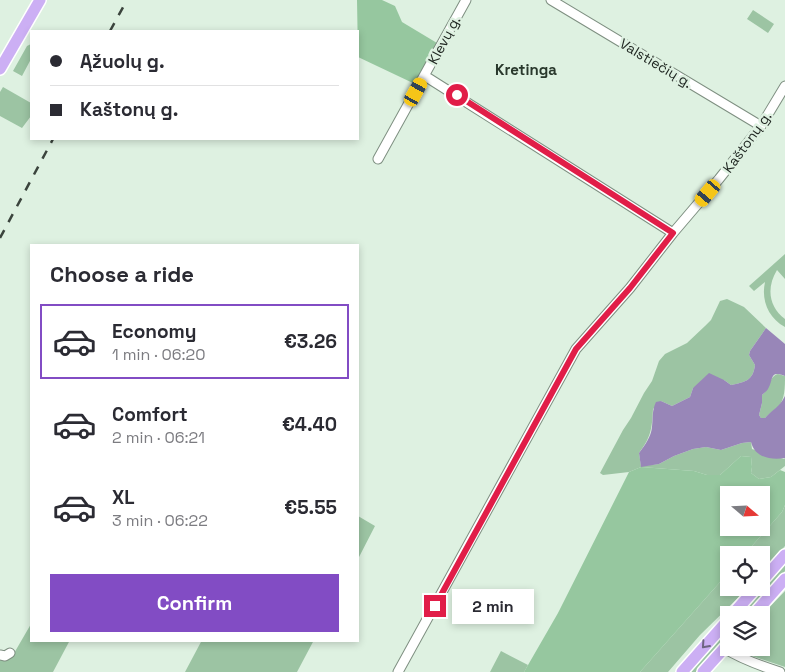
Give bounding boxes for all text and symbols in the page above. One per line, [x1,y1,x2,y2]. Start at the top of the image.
street label: Klevų g. [424,13,464,67]
street label: Valstiečių g. [616,34,696,92]
text: Ąžuolų g. [80,49,165,74]
district label: Kretinga [495,60,557,79]
car [402,75,429,109]
route start [446,84,468,106]
text: Kaštonų g. [80,97,178,122]
street label: Kaštonų g. [719,108,775,176]
car [692,177,723,209]
text: Choose a ride [50,260,194,288]
icon: car [52,319,97,364]
text: Economy [112,319,196,344]
text: €3.26 [284,329,337,354]
text: 1 min · 06:20 [112,344,206,365]
icon: car [52,402,97,447]
text: Comfort [112,402,188,427]
text: €4.40 [282,412,337,437]
text: 2 min · 06:21 [112,427,205,448]
icon: car [52,485,97,530]
text: XL [112,485,135,510]
north arrow [720,486,770,536]
map controls [720,486,770,656]
text: €5.55 [284,495,337,520]
text: 3 min · 06:22 [112,510,208,531]
button: locate [720,546,770,596]
button: Confirm [50,574,339,632]
callout: 2 min [452,588,535,624]
route end [424,595,446,617]
text: 2 min [472,596,514,617]
button: layers [720,606,770,656]
one-way arrow [702,640,711,649]

